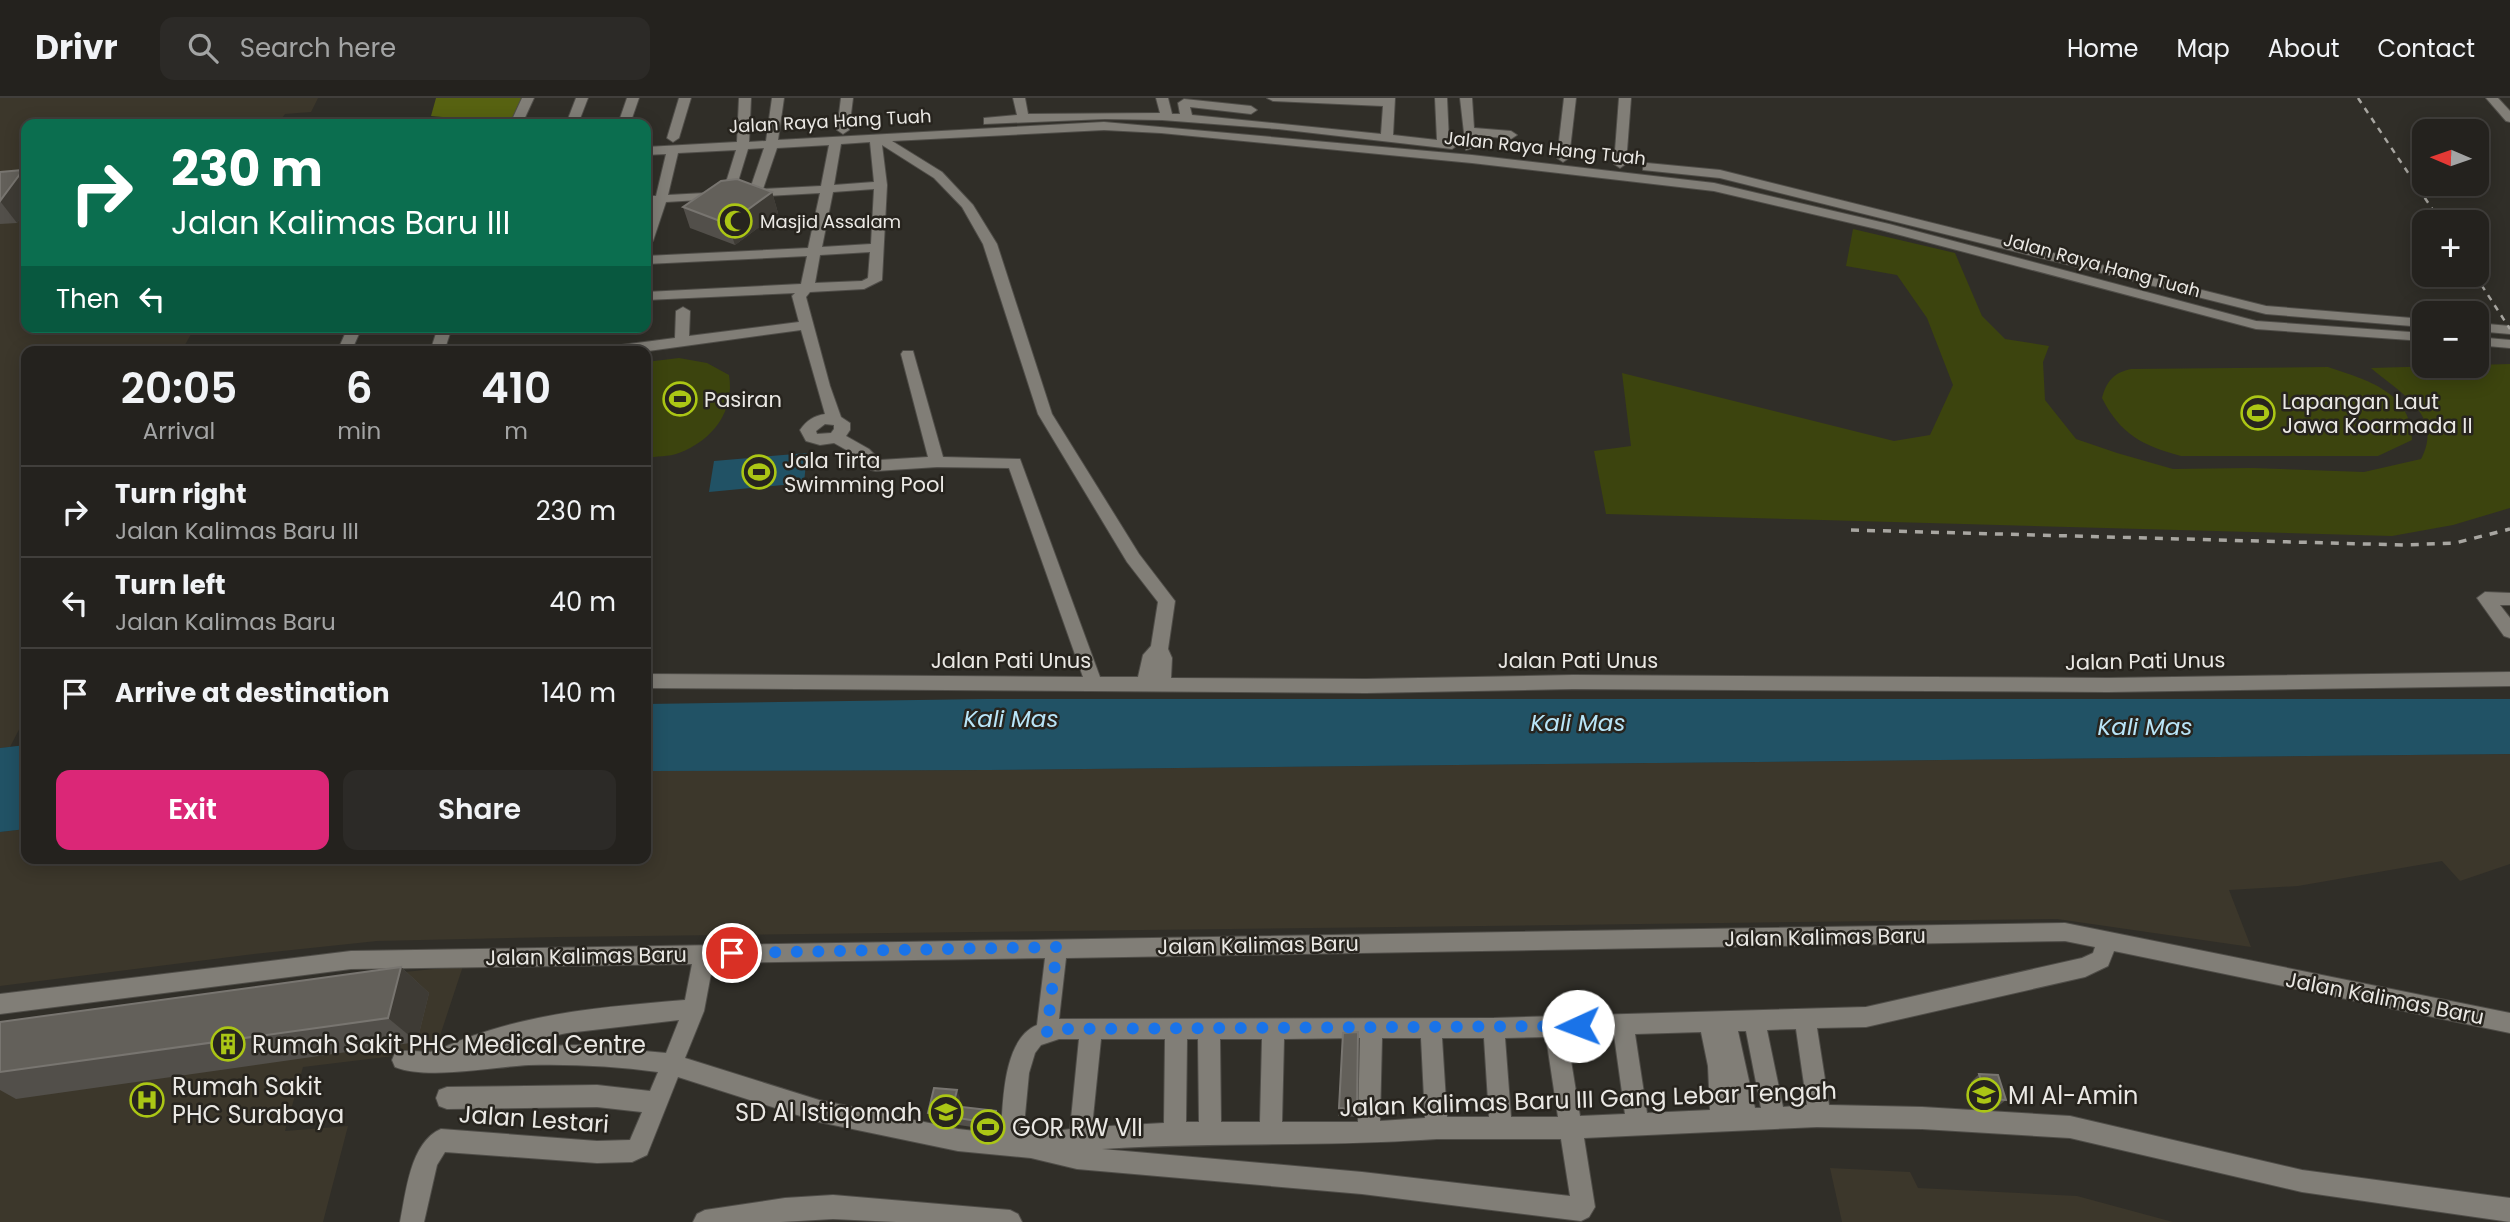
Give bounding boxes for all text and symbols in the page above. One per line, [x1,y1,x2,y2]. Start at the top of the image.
search box [160,17,650,80]
text: Drivr [35,24,118,71]
icon: search [184,29,222,67]
text: Search here [240,30,396,66]
text: Home [2067,32,2139,65]
text: Map [2177,32,2230,65]
text: About [2268,32,2339,65]
text: Contact [2377,32,2475,65]
street label: Jalan Raya Hang Tuah [728,103,932,139]
north arrow [2412,119,2488,196]
map controls [2412,119,2489,378]
street label: Jalan Raya Hang Tuah [1443,125,1647,171]
text: 230 m [171,135,323,203]
icon: right [56,147,147,238]
text: Jalan Kalimas Baru III [171,200,510,245]
mosque icon: Masjid Assalam [716,202,754,240]
place label: Masjid Assalam [760,209,901,234]
button: + [2412,210,2489,287]
street label: Jalan Raya Hang Tuah [2001,227,2203,303]
icon: left [133,280,171,318]
text: Then [56,281,119,317]
button: − [2412,301,2489,378]
text: 20:05 [121,359,237,418]
text: 6 [346,359,373,418]
text: 410 [481,359,551,418]
sports icon: Pasiran [661,380,699,418]
place label: Pasiran [704,385,782,414]
place label: Lapangan Laut Jawa Koarmada II [2282,387,2473,440]
sports icon: Lapangan Laut Jawa Koarmada II [2239,394,2277,432]
text: Arrival [143,415,215,447]
text: min [337,415,381,447]
text: m [504,415,528,447]
place label: Jala Tirta Swimming Pool [784,446,945,499]
sports icon: Jala Tirta Swimming Pool [740,453,778,491]
text: Turn right [115,476,247,512]
icon: right [56,493,94,531]
text: 230 m [536,493,616,529]
text: Jalan Kalimas Baru III [115,515,359,547]
text: Turn left [115,567,226,603]
icon: left [56,584,94,622]
text: 40 m [550,584,616,620]
text: Jalan Kalimas Baru [115,606,336,638]
street label: Jalan Pati Unus [2064,645,2226,677]
street label: Jalan Pati Unus [931,646,1091,675]
street label: Jalan Pati Unus [1498,646,1658,675]
icon: arrive [56,675,94,713]
text: Arrive at destination [115,675,390,711]
text: 140 m [541,675,616,711]
water label: Kali Mas [964,703,1058,735]
water label: Kali Mas [1531,707,1625,739]
water label: Kali Mas [2098,711,2192,743]
button: Exit [56,770,329,850]
button: Share [343,770,616,850]
street label: Jalan Kalimas Baru [1724,921,1926,953]
pin [702,923,762,983]
street label: Jalan Kalimas Baru [1157,929,1359,961]
icon: arrive [713,934,751,972]
street label: Jalan Kalimas Baru [485,940,687,972]
street label: Jalan Kalimas Baru [2283,965,2487,1031]
position arrow [1541,989,1615,1063]
building icon: Rumah Sakit PHC Medical Centre [209,1025,247,1063]
place label: Rumah Sakit PHC Medical Centre [252,1028,646,1061]
place label: Rumah Sakit PHC Surabaya [172,1070,344,1131]
street label: Jalan Kalimas Baru III Gang Lebar Tengah [1339,1074,1837,1124]
school or university icon: MI Al-Amin [1965,1076,2003,1114]
place label: MI Al-Amin [2008,1079,2138,1112]
hospital icon: Rumah Sakit PHC Surabaya [128,1081,166,1119]
school or university icon: SD Al Istiqomah [927,1093,965,1131]
place label: SD Al Istiqomah [735,1096,922,1129]
street label: Jalan Lestari [458,1097,610,1141]
sports icon: GOR RW VII [969,1108,1007,1146]
place label: GOR RW VII [1012,1111,1143,1144]

